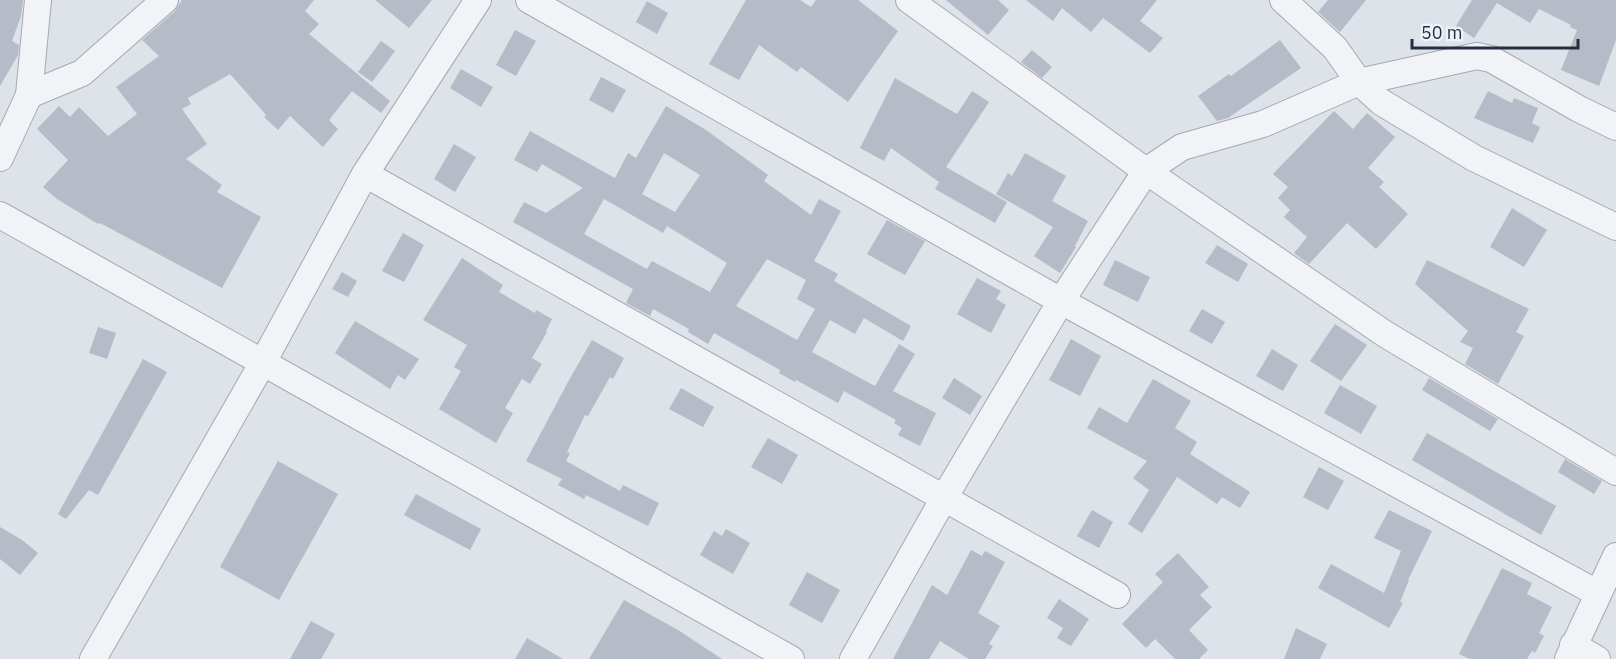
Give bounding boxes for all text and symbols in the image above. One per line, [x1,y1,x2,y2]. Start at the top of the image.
scale bar [1412,12,1578,50]
text: 50 m [1421,21,1463,44]

